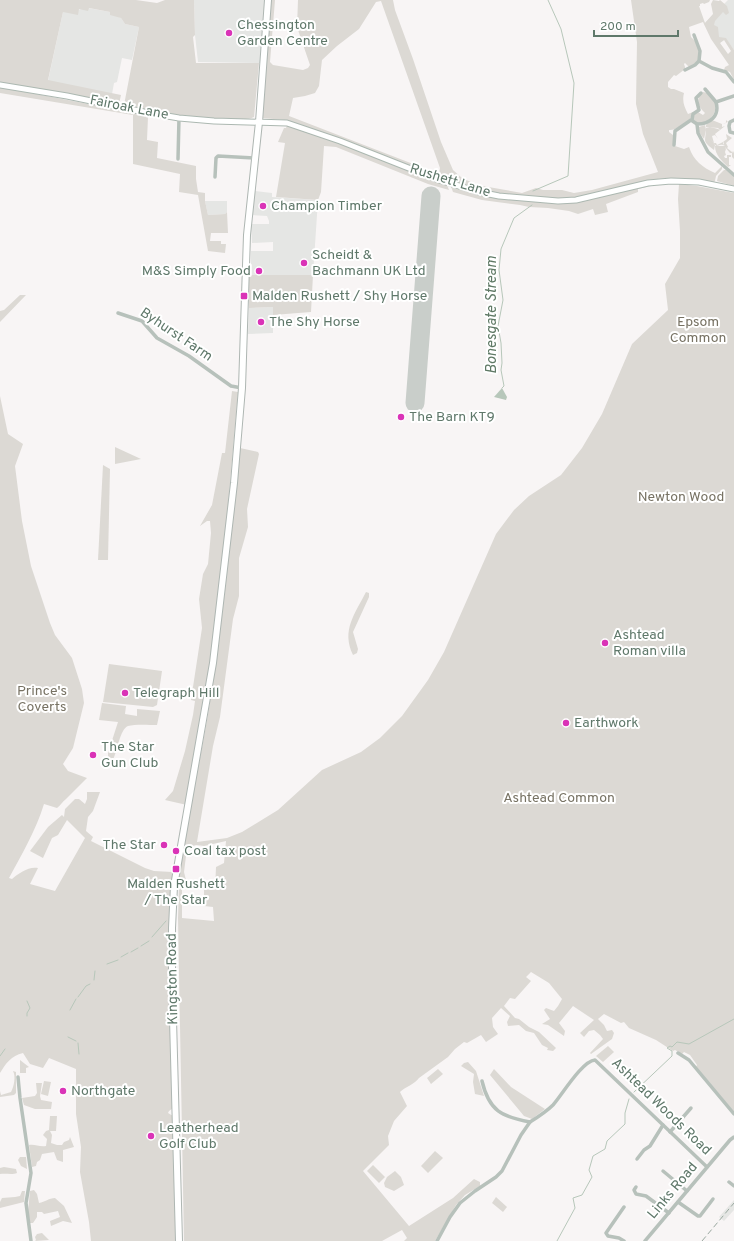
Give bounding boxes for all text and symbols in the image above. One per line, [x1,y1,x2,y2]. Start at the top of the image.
scale bar [594,12,678,38]
place label: Chessington Garden Centre [237,17,328,50]
text: 200 m [600,19,636,35]
marker: Chessington Garden Centre [224,28,234,38]
street label: Fairoak Lane [88,92,170,124]
street label: Rushett Lane [407,161,493,201]
place label: Champion Timber [271,198,383,215]
marker: Champion Timber [258,201,268,211]
place label: Scheidt & Bachmann UK Ltd [312,247,426,280]
water label: Bonesgate Stream [483,255,502,374]
marker: Scheidt & Bachmann UK Ltd [299,258,309,268]
place label: M&S Simply Food [142,263,251,280]
marker: M&S Simply Food [254,266,264,276]
place label: Malden Rushett / Shy Horse [252,288,427,305]
marker: Malden Rushett / Shy Horse [239,291,249,301]
street label: Byhurst Farm [136,304,216,366]
place label: The Shy Horse [269,314,360,331]
park label: Epsom Common [670,314,726,347]
marker: The Shy Horse [256,317,266,327]
place label: The Barn KT9 [409,409,495,426]
marker: The Barn KT9 [396,412,406,422]
park label: Newton Wood [638,489,724,506]
place label: Ashtead Roman villa [613,627,686,660]
marker: Ashtead Roman villa [600,638,610,648]
park label: Prince's Coverts [17,683,67,716]
place label: Telegraph Hill [133,685,219,702]
marker: Telegraph Hill [120,688,130,698]
place label: Earthwork [574,715,639,732]
marker: Earthwork [561,718,571,728]
place label: The Star Gun Club [101,739,158,772]
marker: The Star Gun Club [88,750,98,760]
park label: Ashtead Common [503,790,615,807]
place label: The Star [103,837,157,854]
marker: The Star [159,840,169,850]
place label: Coal tax post [184,843,266,860]
marker: Coal tax post [171,846,181,856]
marker: Malden Rushett / The Star [171,864,181,874]
place label: Malden Rushett / The Star [127,876,225,909]
street label: Kingston Road [164,933,182,1025]
street label: Ashtead Woods Road [607,1055,715,1159]
place label: Northgate [71,1083,135,1100]
marker: Northgate [58,1086,68,1096]
place label: Leatherhead Golf Club [159,1120,239,1153]
marker: Leatherhead Golf Club [146,1131,156,1141]
street label: Links Road [644,1159,702,1223]

